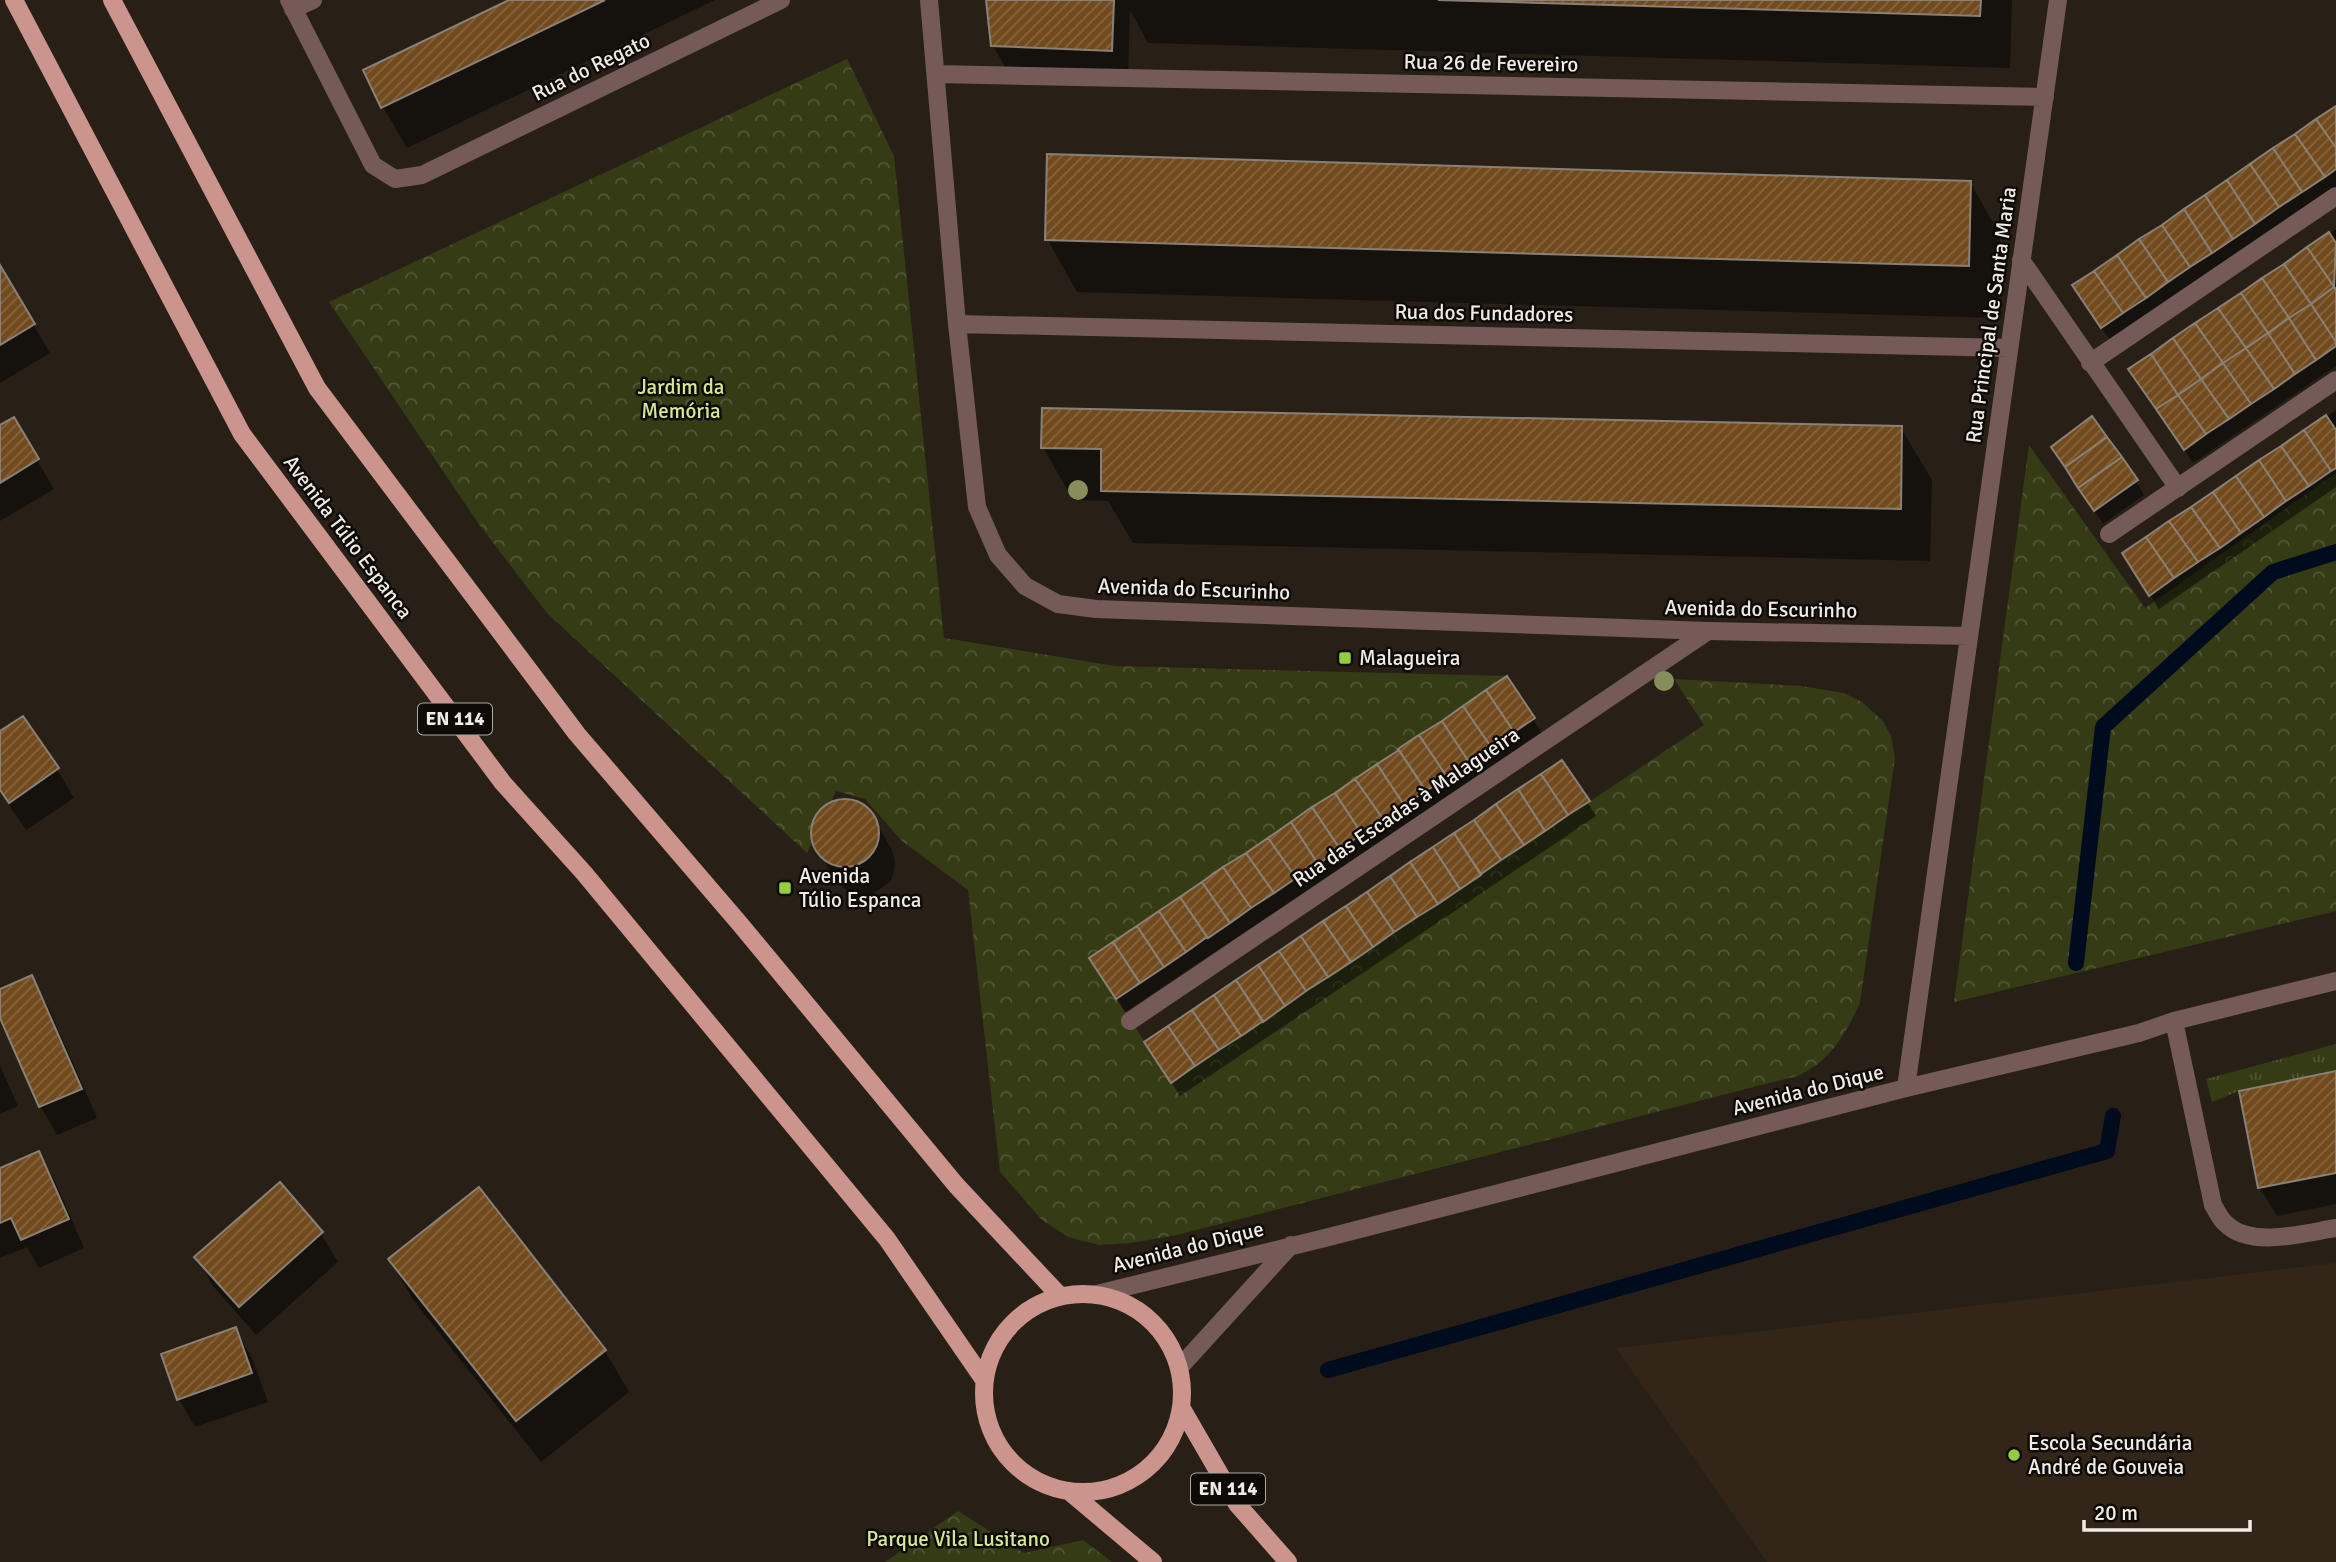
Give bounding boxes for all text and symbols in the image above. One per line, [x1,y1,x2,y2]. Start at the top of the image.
street label: Rua do Regato [528,27,654,107]
street label: Rua 26 de Fevereiro [1403,48,1579,78]
street label: Rua Principal de Santa Maria [1960,185,2022,445]
street label: Rua dos Fundadores [1394,298,1574,328]
park label: Jardim da Memória [638,374,724,424]
street label: Avenida Túlio Espanca [278,450,418,624]
street label: Avenida do Escurinho [1097,573,1291,605]
street label: Avenida do Escurinho [1665,594,1857,624]
place label: Malagueira [1359,645,1460,671]
marker: Malagueira [1337,650,1353,666]
road number: EN 114 [418,704,492,734]
street label: Rua das Escadas à Malagueira [1288,721,1524,893]
place label: Avenida Túlio Espanca [799,863,921,913]
marker: Avenida Túlio Espanca [777,880,793,896]
street label: Avenida do Dique [1730,1059,1886,1121]
street label: Avenida do Dique [1110,1216,1266,1278]
place label: Escola Secundária André de Gouveia [2028,1430,2192,1480]
marker: Escola Secundária André de Gouveia [2006,1447,2022,1463]
road number: EN 114 [1191,1474,1265,1504]
scale bar [2084,1488,2250,1532]
text: 20 m [2094,1500,2138,1526]
park label: Parque Vila Lusitano [866,1526,1050,1552]

